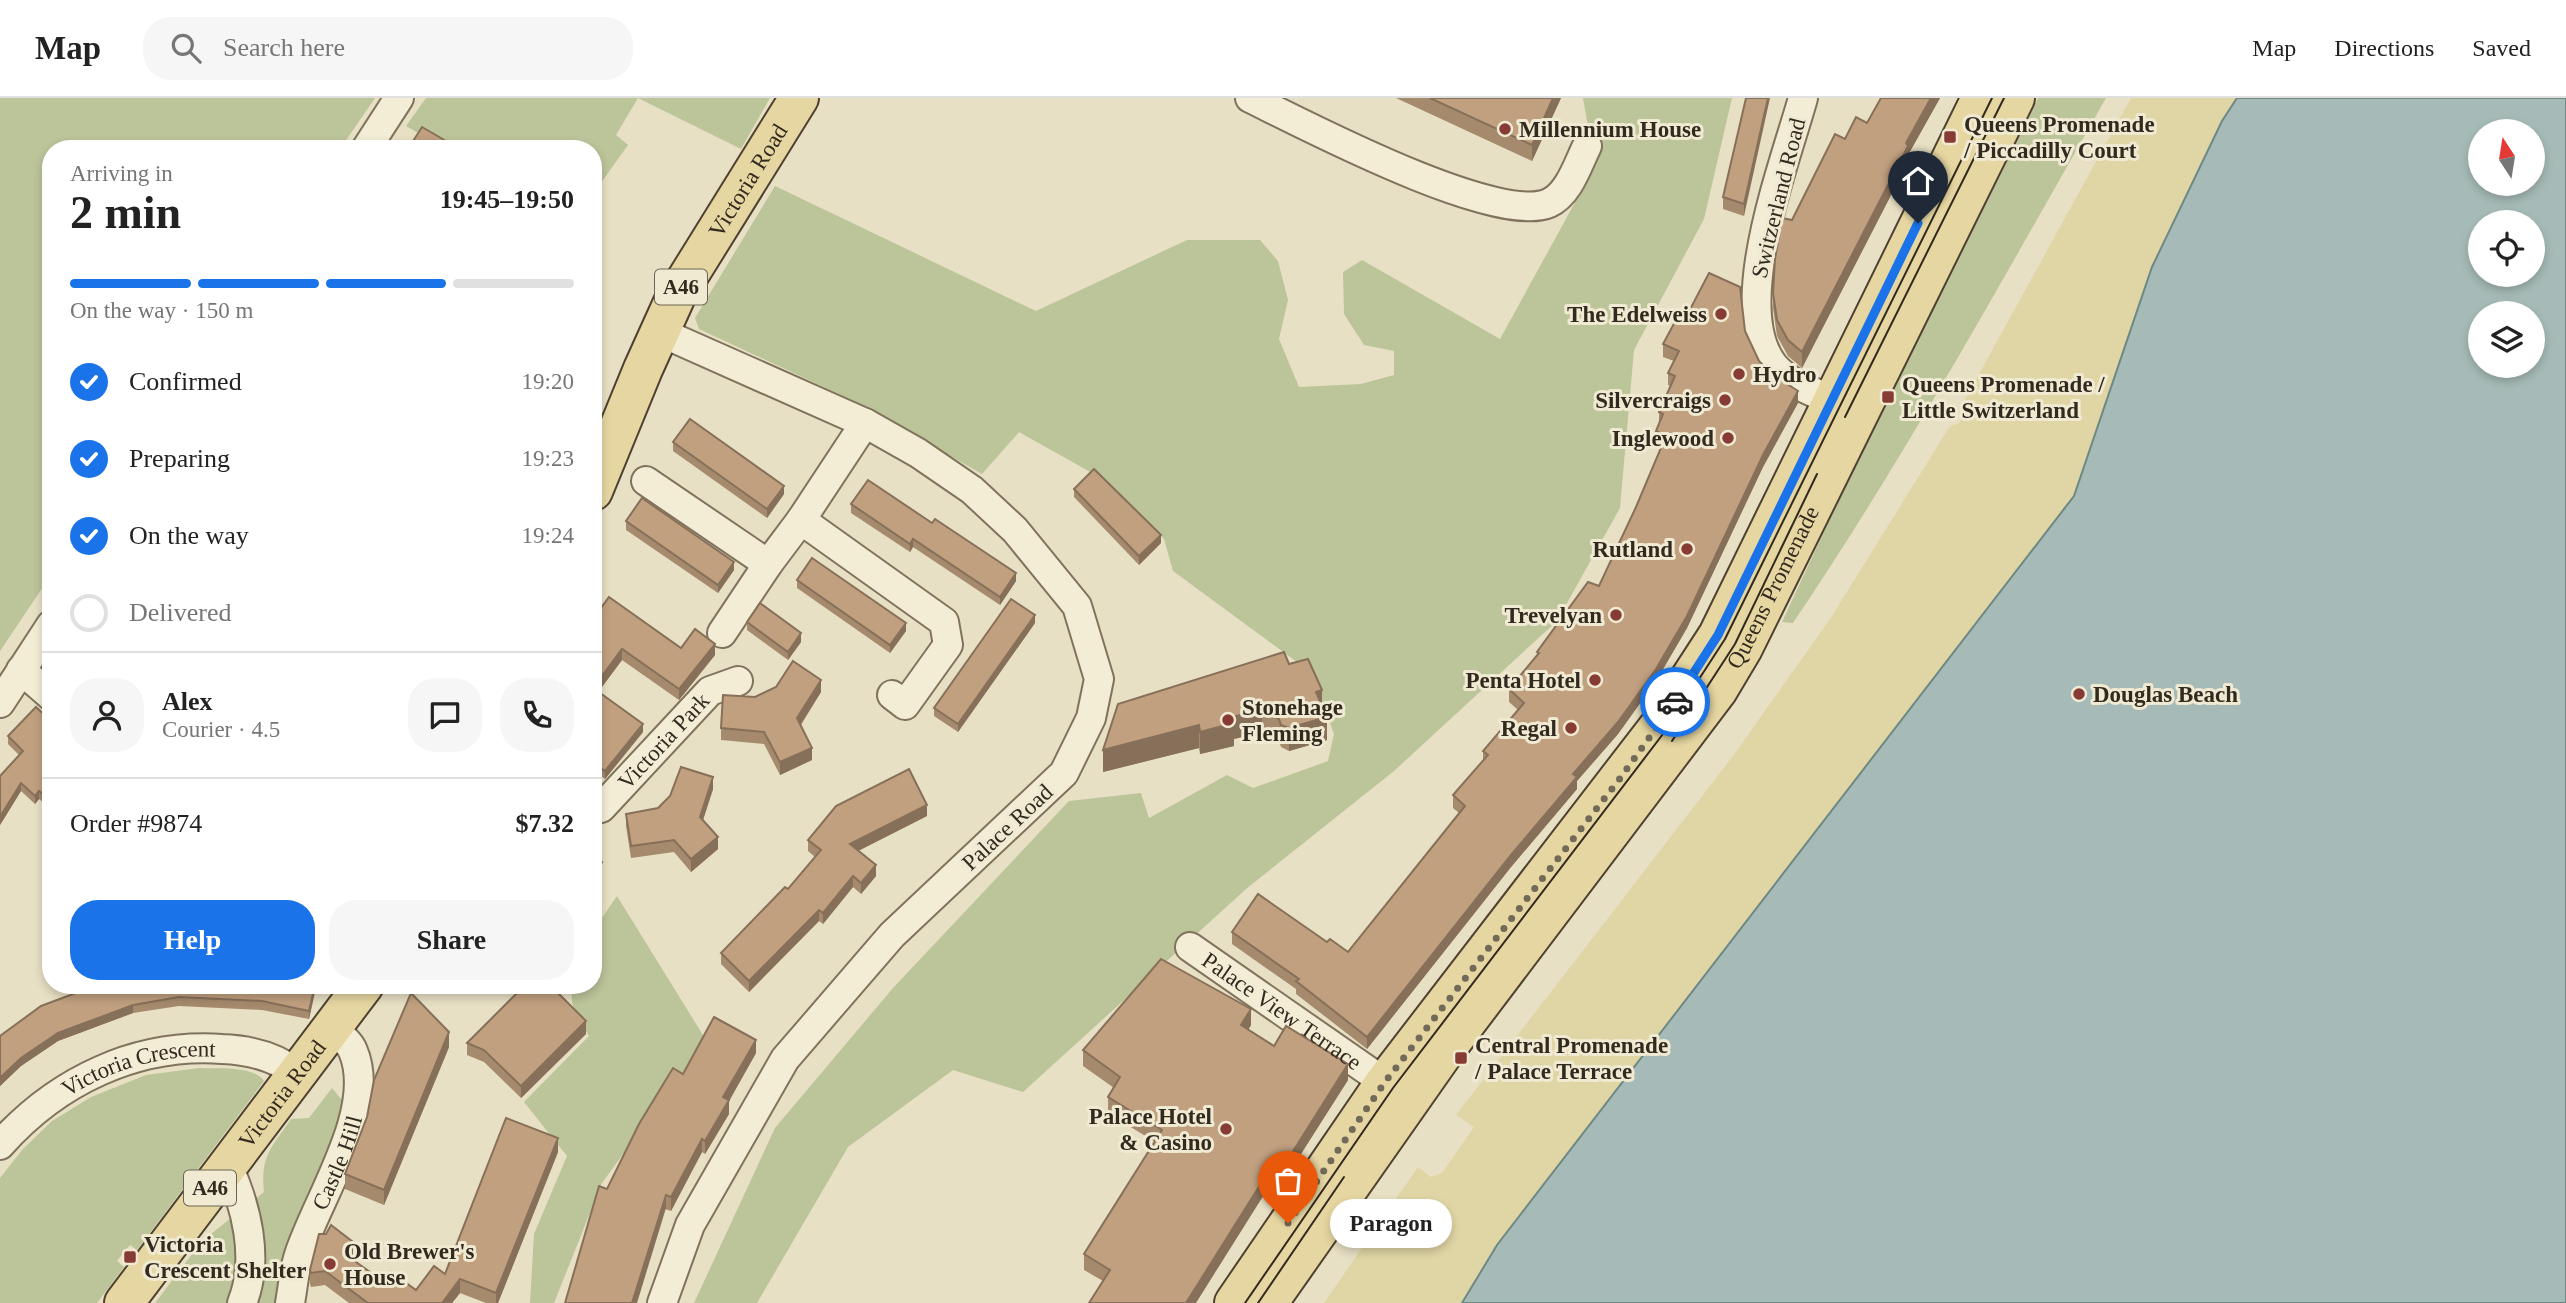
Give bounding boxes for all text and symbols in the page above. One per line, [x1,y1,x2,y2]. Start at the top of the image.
search box [143,17,633,80]
icon: search [167,29,205,67]
text: Map [35,30,101,66]
text: Search here [223,33,345,62]
text: Map [2252,35,2296,61]
text: Directions [2334,35,2434,61]
text: Saved [2472,35,2531,61]
place label: Queens Promenade / Piccadilly Court [1963,112,2155,163]
street label: Switzerland Road [1746,115,1811,281]
place label: Millennium House [1519,117,1701,142]
street label: Victoria Road [704,119,793,242]
north arrow [2468,119,2544,196]
map controls [2468,119,2545,378]
marker: Millennium House [1497,121,1513,137]
marker: Queens Promenade / Piccadilly Court [1942,129,1958,145]
pin [1888,151,1948,223]
text: Arriving in [70,161,173,186]
icon: home [1899,162,1937,200]
text: 19:45–19:50 [440,185,574,214]
text: 2 min [70,187,181,238]
button: locate [2468,210,2545,287]
road number: A46 [655,270,707,304]
text: On the way · 150 m [70,298,253,323]
button: layers [2468,301,2545,378]
place label: The Edelweiss [1567,302,1707,327]
marker: The Edelweiss [1713,306,1729,322]
place label: Hydro [1753,362,1816,387]
icon: check [70,363,108,401]
marker: Hydro [1731,366,1747,382]
text: Confirmed [129,367,242,396]
text: 19:20 [522,369,574,394]
place label: Queens Promenade / Little Switzerland [1902,372,2105,423]
place label: Silvercraigs [1595,388,1711,413]
marker: Queens Promenade / Little Switzerland [1880,389,1896,405]
marker: Silvercraigs [1717,392,1733,408]
place label: Inglewood [1612,426,1714,451]
marker: Inglewood [1720,430,1736,446]
icon: check [70,440,108,478]
text: Preparing [129,444,230,473]
text: 19:23 [522,446,574,471]
street label: Queens Promenade [1722,502,1824,673]
icon: check [70,517,108,555]
text: On the way [129,521,249,550]
text: 19:24 [522,523,574,548]
place label: Rutland [1592,537,1673,562]
marker: Rutland [1679,541,1695,557]
text: Delivered [129,598,232,627]
place label: Trevelyan [1504,603,1602,628]
marker: Trevelyan [1608,607,1624,623]
courier [1640,667,1710,737]
place label: Penta Hotel [1465,668,1581,693]
marker: Penta Hotel [1587,672,1603,688]
button: person [70,678,144,752]
button: chat [408,678,482,752]
button: phone [500,678,574,752]
place label: Douglas Beach [2093,682,2238,707]
icon: car [1656,683,1694,721]
marker: Douglas Beach [2071,686,2087,702]
text: Alex [162,687,213,716]
street label: Victoria Park [613,688,715,794]
place label: Stonehage Fleming [1242,695,1343,746]
marker: Stonehage Fleming [1220,712,1236,728]
place label: Regal [1501,716,1557,741]
text: Courier · 4.5 [162,717,280,742]
marker: Regal [1563,720,1579,736]
street label: Palace Road [957,779,1058,875]
text: Order #9874 [70,809,202,838]
text: $7.32 [516,809,574,838]
button: Help [70,900,315,980]
button: Share [329,900,574,980]
street label: Palace View Terrace [1197,947,1366,1075]
place label: Central Promenade / Palace Terrace [1474,1033,1668,1084]
street label: Victoria Road [234,1035,331,1153]
street label: Victoria Crescent [57,1036,217,1102]
marker: Central Promenade / Palace Terrace [1453,1050,1469,1066]
place label: Palace Hotel & Casino [1089,1104,1212,1155]
street label: Castle Hill [307,1113,367,1214]
marker: Palace Hotel & Casino [1218,1121,1234,1137]
pin [1258,1151,1318,1223]
icon: bag [1269,1162,1307,1200]
road number: A46 [184,1170,236,1206]
callout: Paragon [1330,1198,1452,1248]
text: Paragon [1349,1211,1433,1236]
place label: Victoria Crescent Shelter [144,1232,306,1283]
place label: Old Brewer's House [344,1239,475,1290]
marker: Victoria Crescent Shelter [122,1249,138,1265]
marker: Old Brewer's House [322,1256,338,1272]

